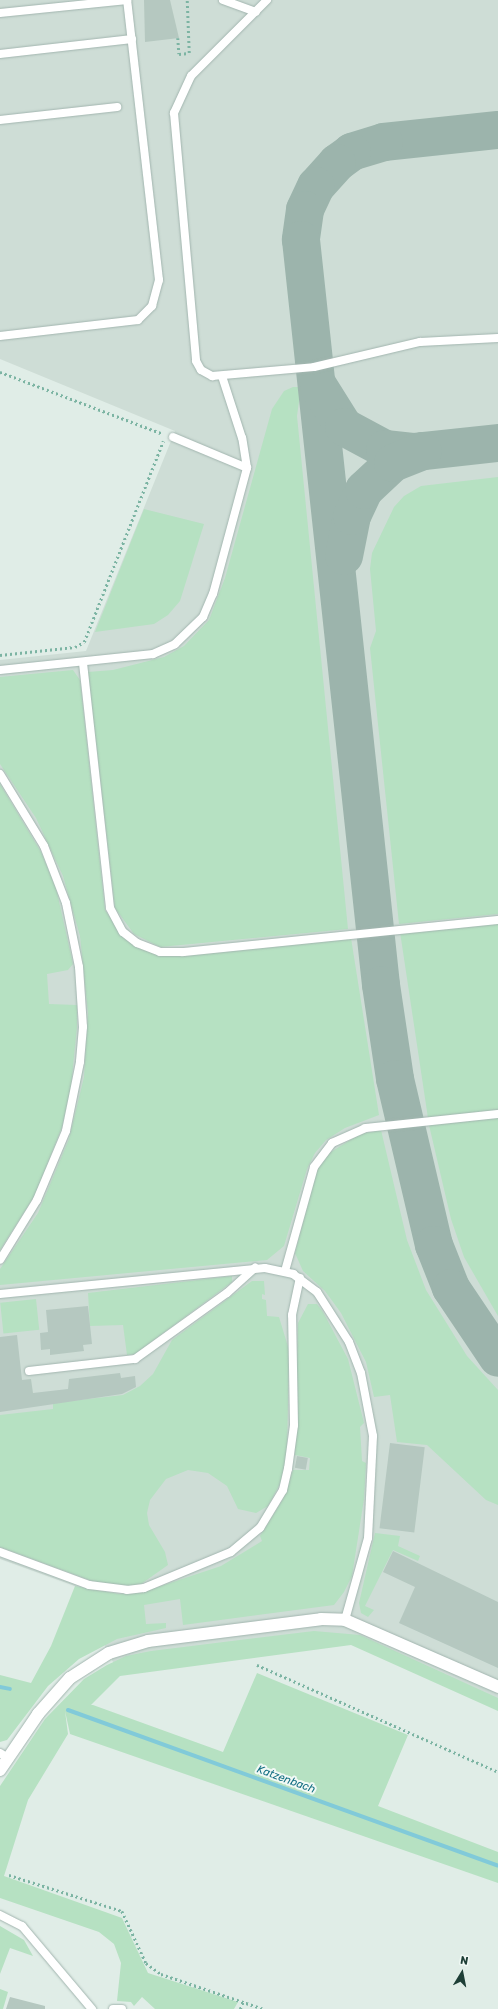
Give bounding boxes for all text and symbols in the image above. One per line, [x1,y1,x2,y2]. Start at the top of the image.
water label: Katzenbach [255,1763,317,1797]
north arrow [442,1953,482,1993]
text: N [459,1954,469,1968]

